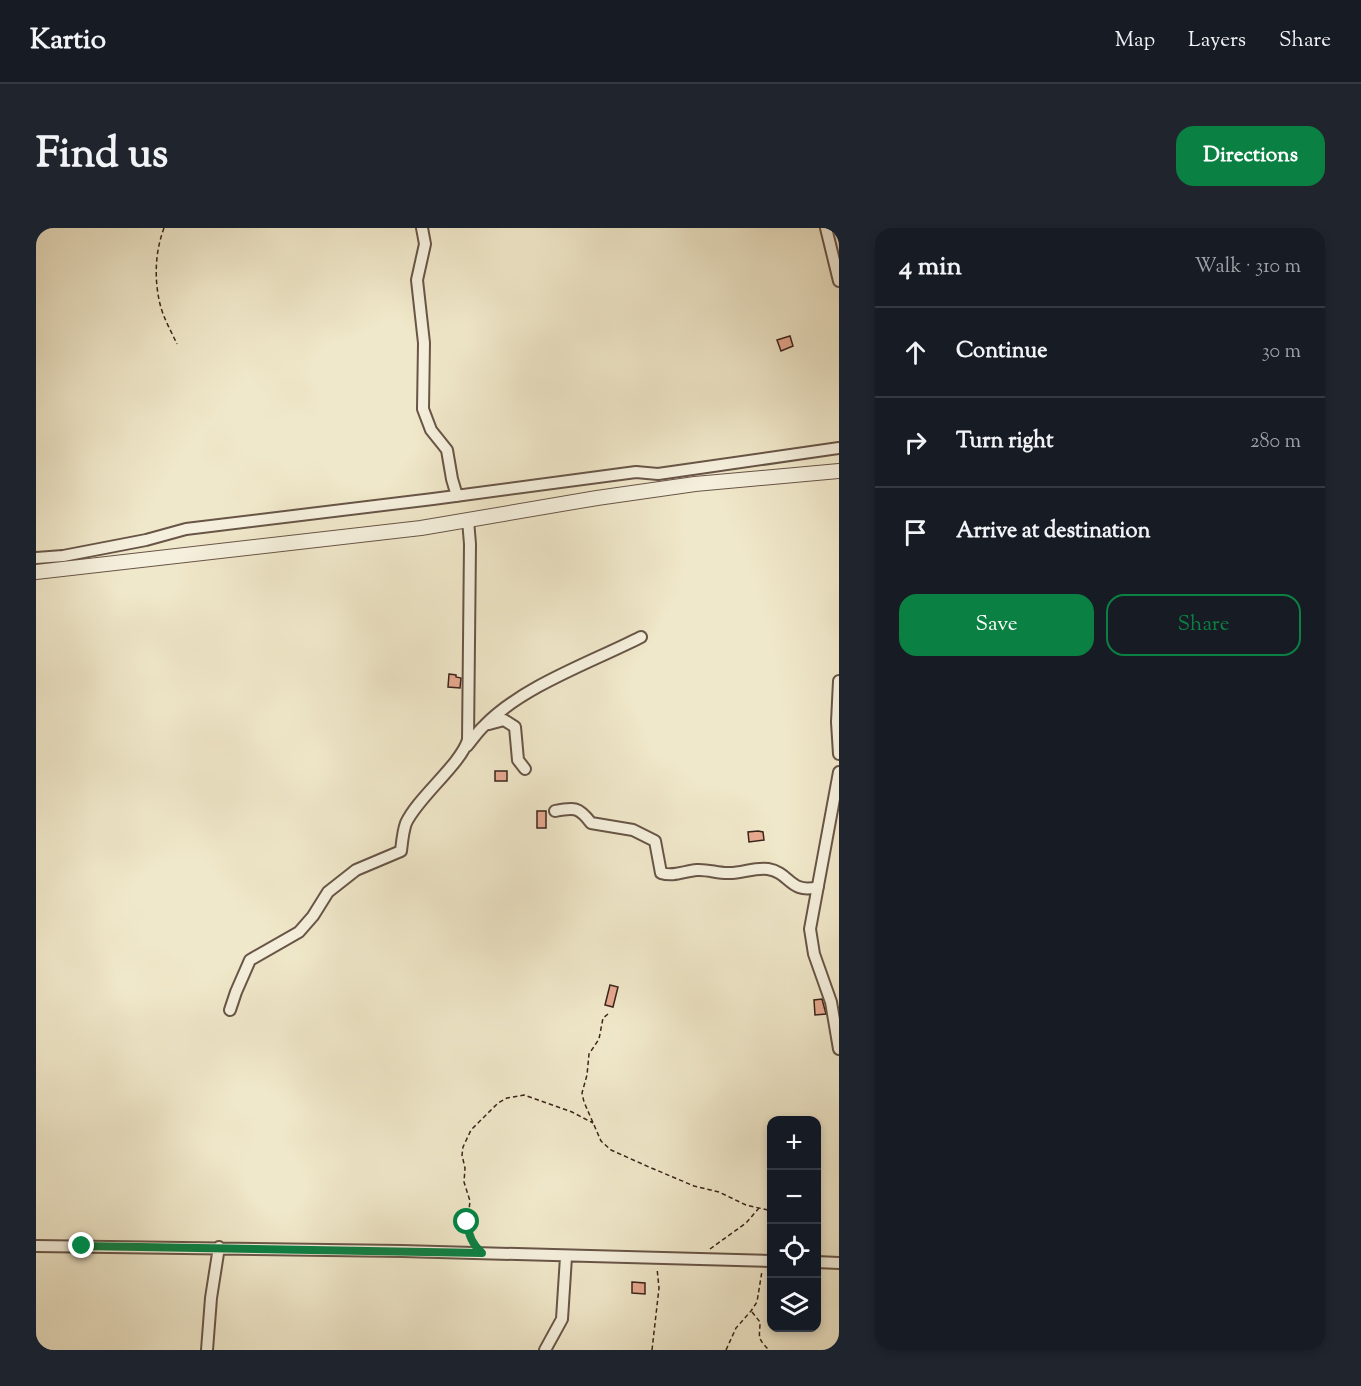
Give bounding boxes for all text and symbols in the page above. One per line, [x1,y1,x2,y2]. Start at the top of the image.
text: Kartio [30,21,106,61]
text: Map [1115,26,1155,56]
text: Layers [1188,26,1246,56]
text: Share [1279,26,1331,56]
text: Find us [36,126,168,186]
button: Directions [1176,126,1325,186]
text: 4 min [899,249,962,286]
text: Walk · 310 m [1194,253,1301,282]
icon: ahead [899,336,932,369]
text: Continue [956,336,1047,368]
text: 30 m [1262,338,1301,367]
icon: right [899,426,932,459]
text: Turn right [956,426,1053,458]
text: 280 m [1250,428,1301,457]
icon: arrive [899,516,932,549]
text: Arrive at destination [956,516,1151,548]
button: Save [899,594,1094,656]
button: Share [1106,594,1301,656]
map controls [767,1116,821,1332]
button: + [767,1116,821,1170]
button: − [767,1170,821,1224]
route start [453,1208,479,1234]
button: locate [767,1224,821,1278]
route end [68,1232,94,1258]
button: layers [767,1278,821,1332]

